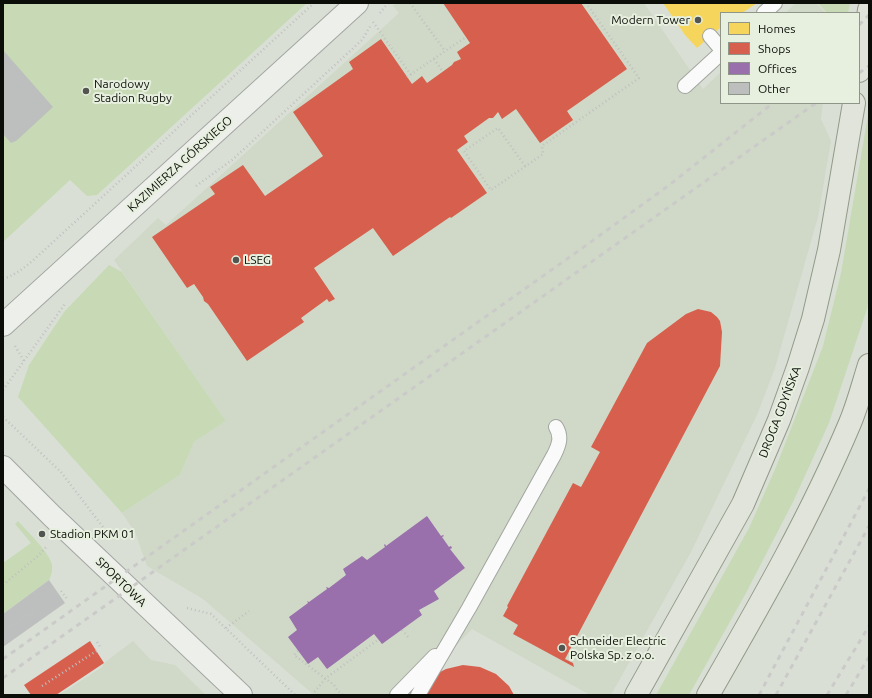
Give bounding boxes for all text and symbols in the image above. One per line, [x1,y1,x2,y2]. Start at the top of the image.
legend [720,12,860,104]
place label: Modern Tower [611,13,690,27]
marker: Modern Tower [693,15,703,25]
text: Homes [758,22,796,35]
text: Shops [758,42,790,55]
text: Offices [758,62,797,75]
place label: Narodowy Stadion Rugby [94,77,172,105]
text: Other [758,82,790,95]
marker: Narodowy Stadion Rugby [81,86,91,96]
street label: KAZIMIERZA GÓRSKIEGO [125,113,235,215]
place label: LSEG [244,253,271,267]
marker: LSEG [231,255,241,265]
street label: DROGA GDYŃSKA [756,364,804,460]
place label: Stadion PKM 01 [50,527,135,541]
marker: Stadion PKM 01 [37,529,47,539]
street label: SPORTOWA [93,554,149,610]
place label: Schneider Electric Polska Sp. z o.o. [570,634,666,662]
marker: Schneider Electric Polska Sp. z o.o. [557,643,567,653]

